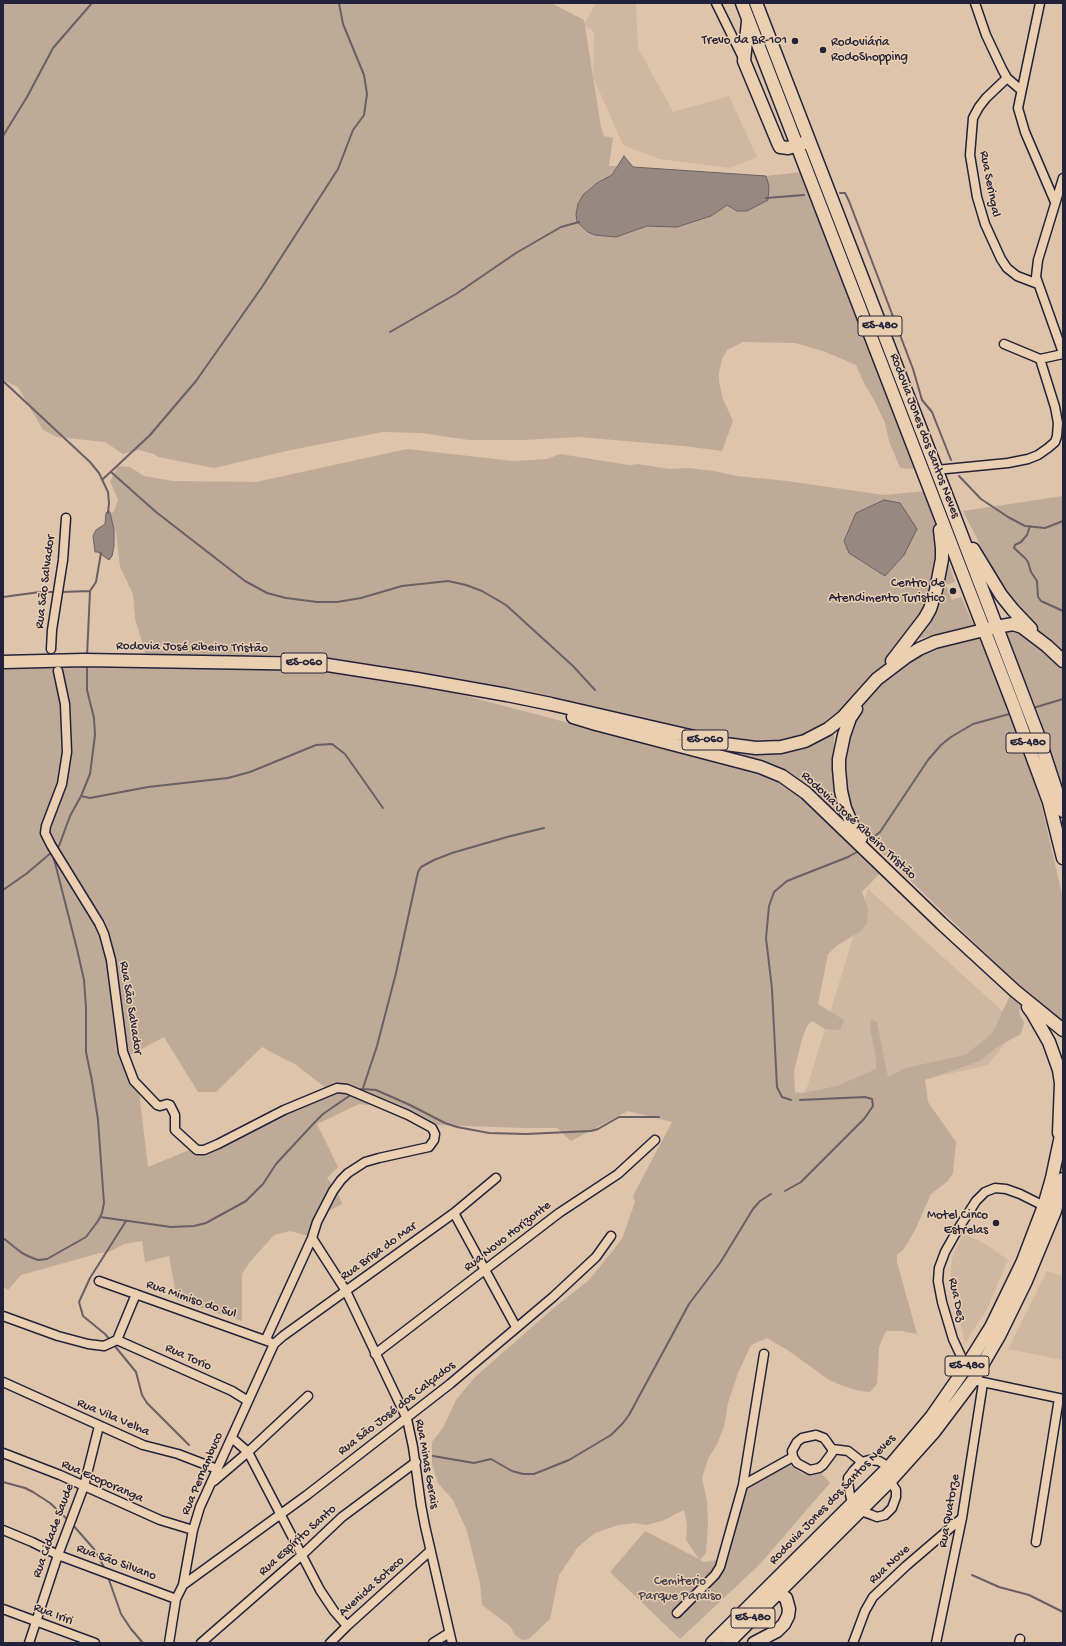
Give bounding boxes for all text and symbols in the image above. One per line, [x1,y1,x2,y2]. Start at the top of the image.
place label: Trevo da BR-101 [702,33,787,49]
place label: Rodoviária RodoShopping [831,35,908,66]
marker: Trevo da BR-101 [790,36,800,46]
marker: Rodoviária RodoShopping [818,45,828,55]
street label: Rua Seringal [975,150,1003,218]
road number: ES-480 [858,316,902,336]
street label: Rodovia Jones dos Santos Neves [885,351,963,521]
street label: Rua São Salvador [33,534,59,630]
place label: Centro de Atendimento Turistico [829,576,945,607]
marker: Centro de Atendimento Turistico [948,586,958,596]
street label: Rodovia José Ribeiro Tristão [116,639,268,657]
road number: ES-060 [281,653,327,673]
road number: ES-060 [682,730,728,750]
road number: ES-480 [1006,733,1050,753]
street label: Rodovia José Ribeiro Tristão [797,768,919,884]
street label: Rua São Salvador [115,960,145,1056]
street label: Rua Novo Horizonte [461,1198,555,1276]
place label: Motel Cinco Estrelas [927,1208,988,1239]
marker: Motel Cinco Estrelas [991,1218,1001,1228]
street label: Rua Brisa do Mar [338,1219,420,1285]
street label: Rua Mimiso do Sul [144,1277,238,1323]
street label: Rua Dez [944,1277,968,1323]
street label: Rua Torio [162,1341,214,1375]
road number: ES-480 [945,1356,989,1376]
street label: Rua São José dos Calçados [335,1358,459,1460]
street label: Rua Vila Velha [74,1396,152,1440]
street label: Rua Minas Gerais [410,1418,442,1510]
street label: Rua Pernambuco [179,1430,227,1518]
street label: Rodovia Jones dos Santos Neves [767,1432,899,1568]
street label: Rua Ecoporanga [59,1457,145,1507]
street label: Rua Quatorze [936,1473,964,1549]
street label: Rua Cidade Saude [30,1482,78,1580]
street label: Rua Espírito Santo [256,1502,340,1580]
street label: Rua São Silvano [74,1541,158,1585]
street label: Rua Nove [866,1542,914,1588]
street label: Avenida Soteco [336,1553,408,1621]
park label: Cemiterio Parque Paraiso [638,1574,722,1605]
street label: Rua Iriri [31,1600,75,1630]
road number: ES-480 [731,1608,775,1628]

